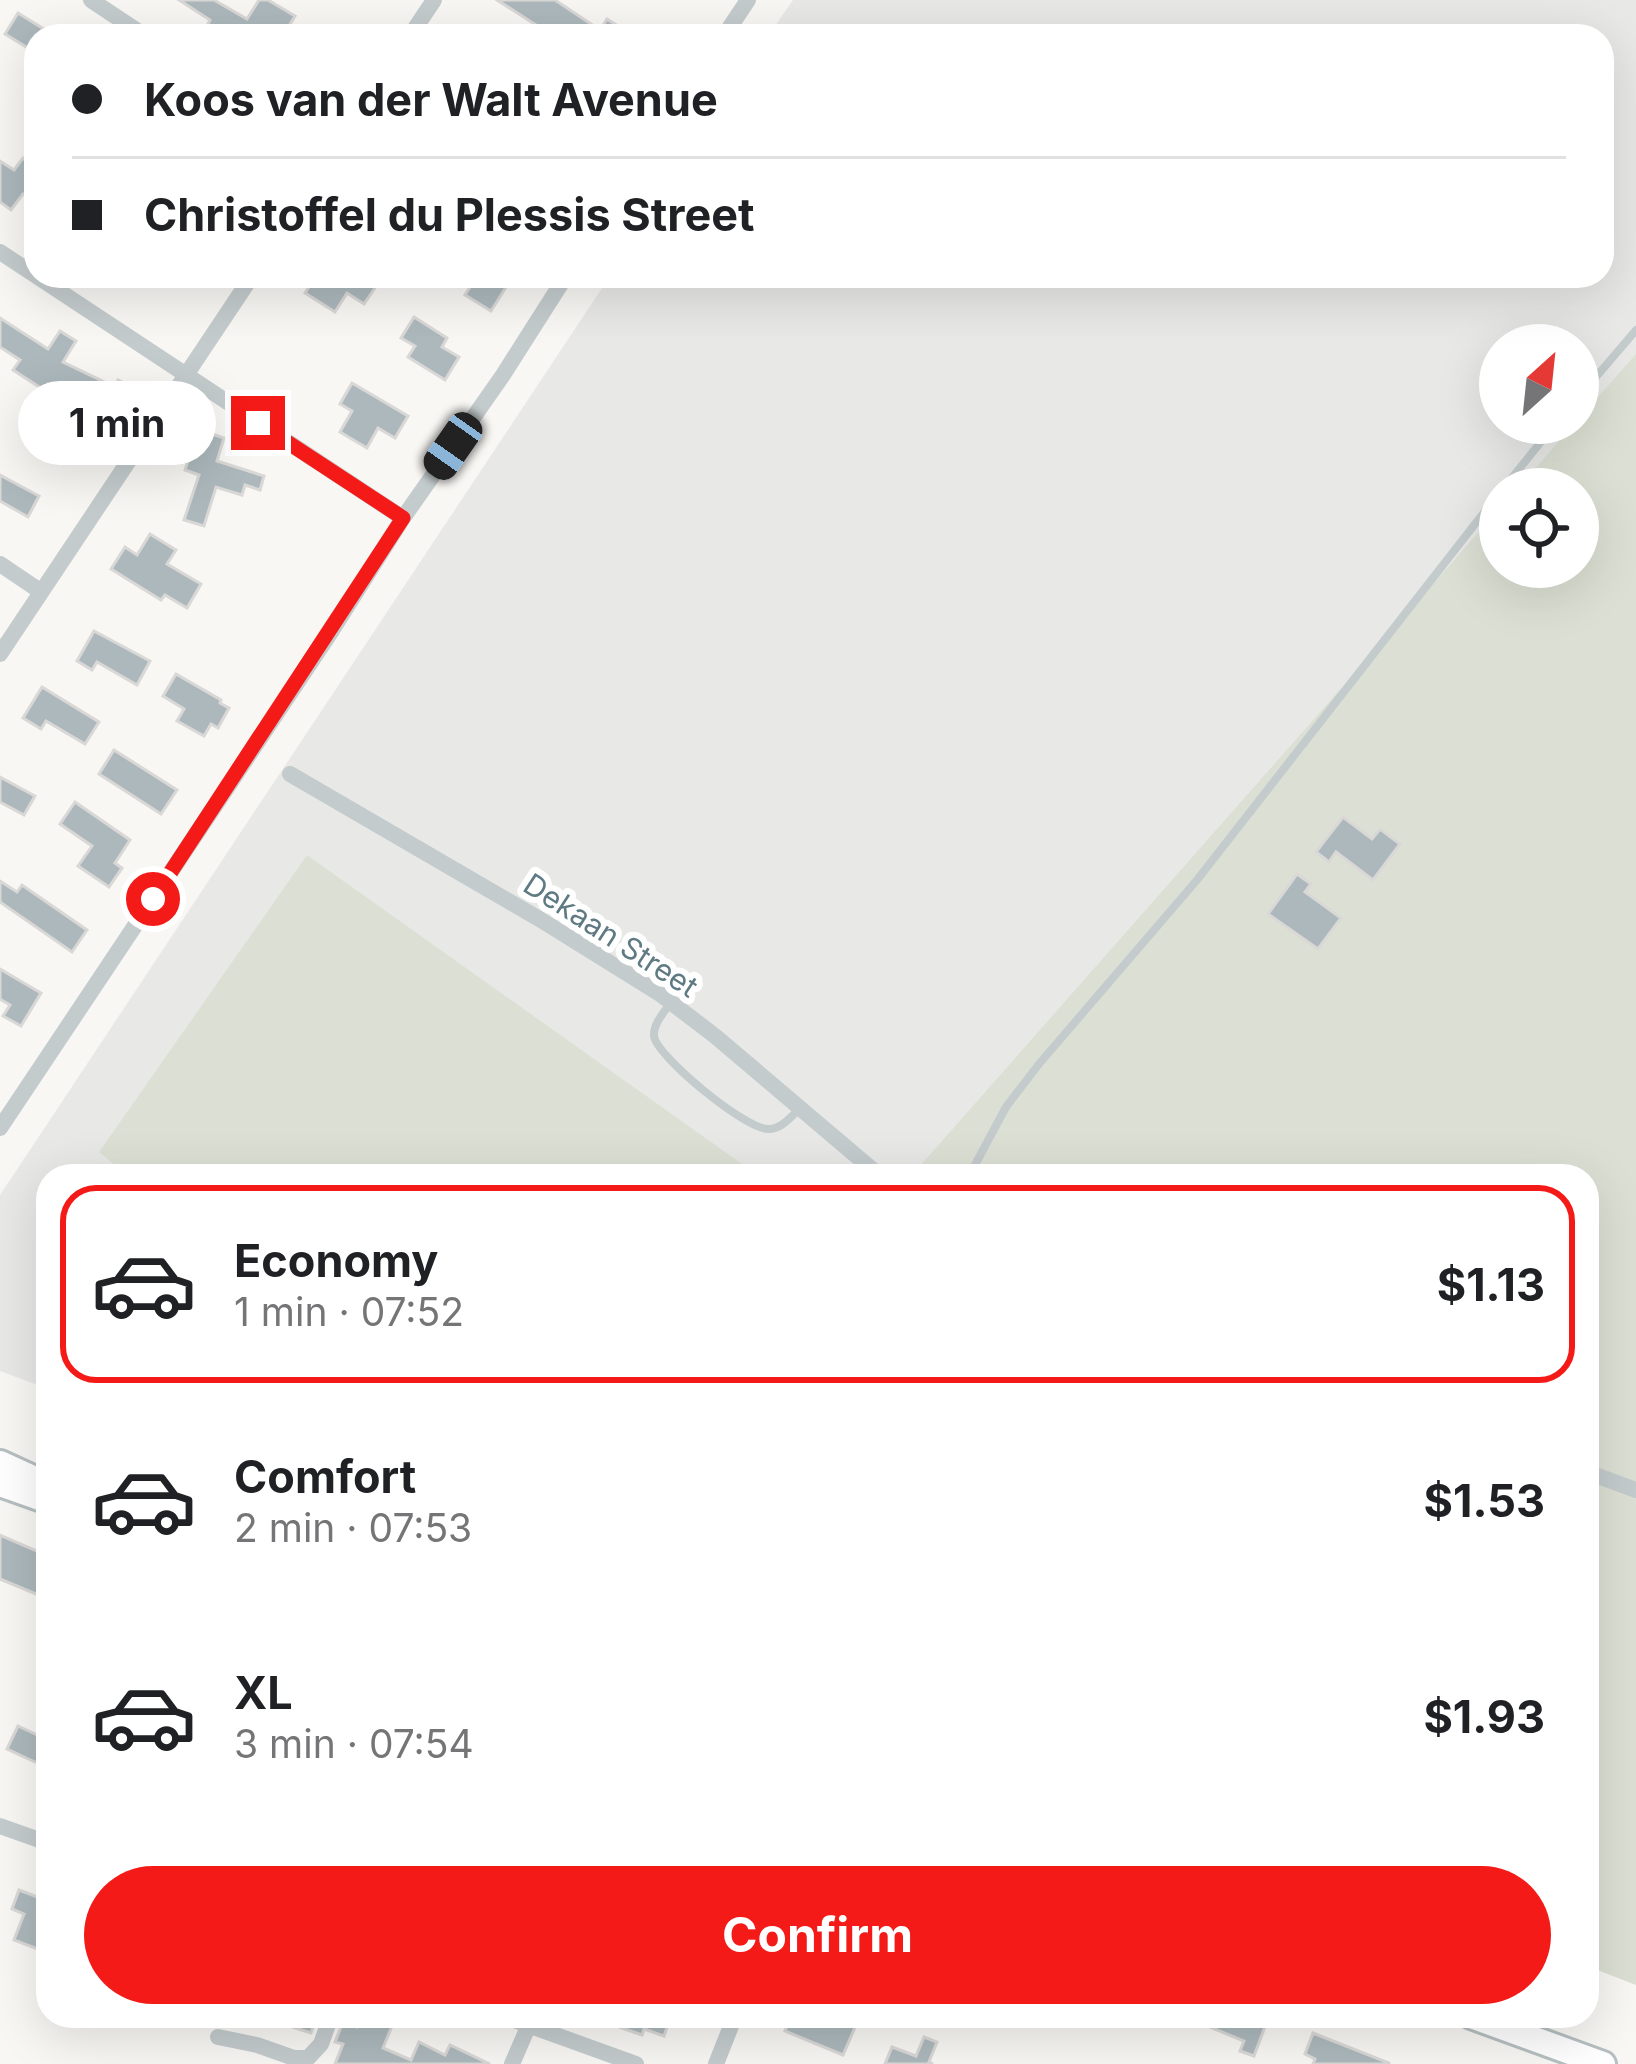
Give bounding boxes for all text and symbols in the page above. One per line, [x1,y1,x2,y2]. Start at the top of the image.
text: Koos van der Walt Avenue [144,72,718,127]
text: Christoffel du Plessis Street [144,187,755,242]
north arrow [1479,324,1599,444]
map controls [1479,324,1599,588]
callout: 1 min [18,381,216,465]
route end [231,396,285,450]
text: 1 min [69,399,165,446]
car [418,406,488,486]
button: locate [1479,468,1599,588]
street label: Dekaan Street [517,865,705,1005]
route start [126,872,180,926]
icon: car [90,1230,198,1338]
text: Economy [234,1233,438,1288]
text: $1.13 [1437,1257,1545,1312]
text: 1 min · 07:52 [234,1288,464,1335]
icon: car [90,1446,198,1554]
text: Comfort [234,1449,416,1504]
text: $1.53 [1424,1473,1545,1528]
text: 2 min · 07:53 [234,1504,472,1551]
icon: car [90,1662,198,1770]
text: XL [234,1665,293,1720]
text: $1.93 [1423,1689,1545,1744]
text: 3 min · 07:54 [234,1720,474,1767]
button: Confirm [84,1866,1551,2004]

